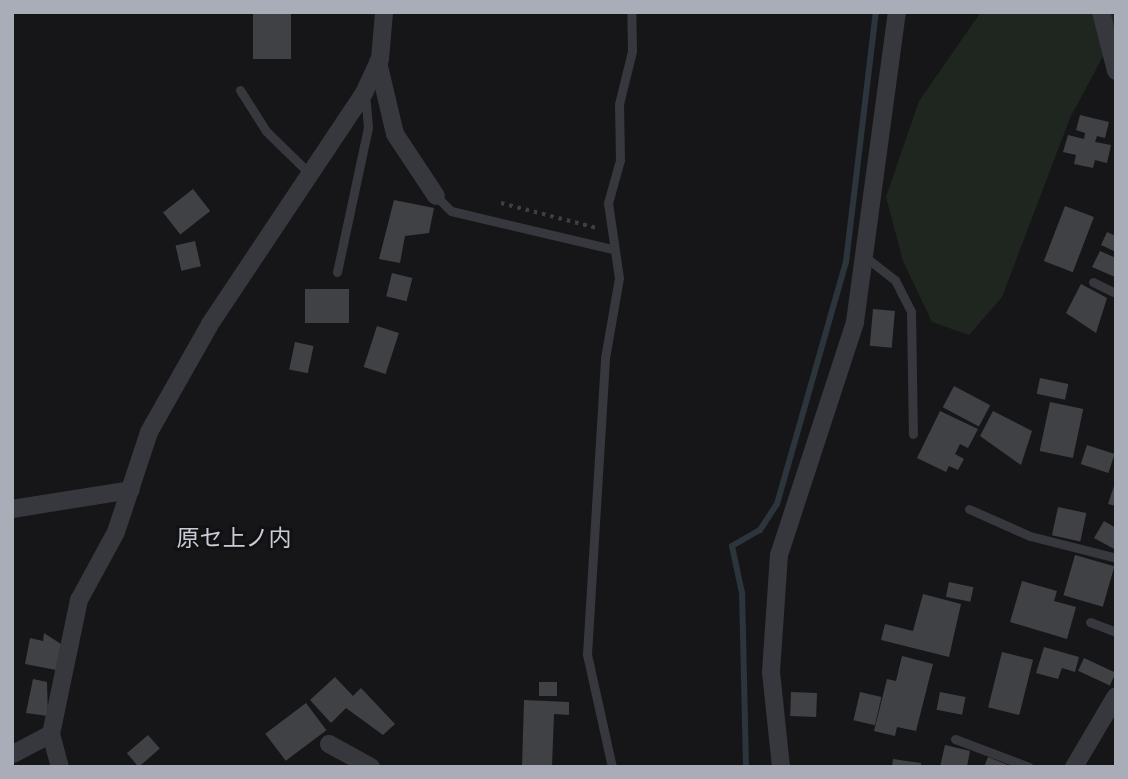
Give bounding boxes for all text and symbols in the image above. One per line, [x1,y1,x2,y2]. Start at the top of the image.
district label: 原セ上ノ内 [177,525,291,553]

